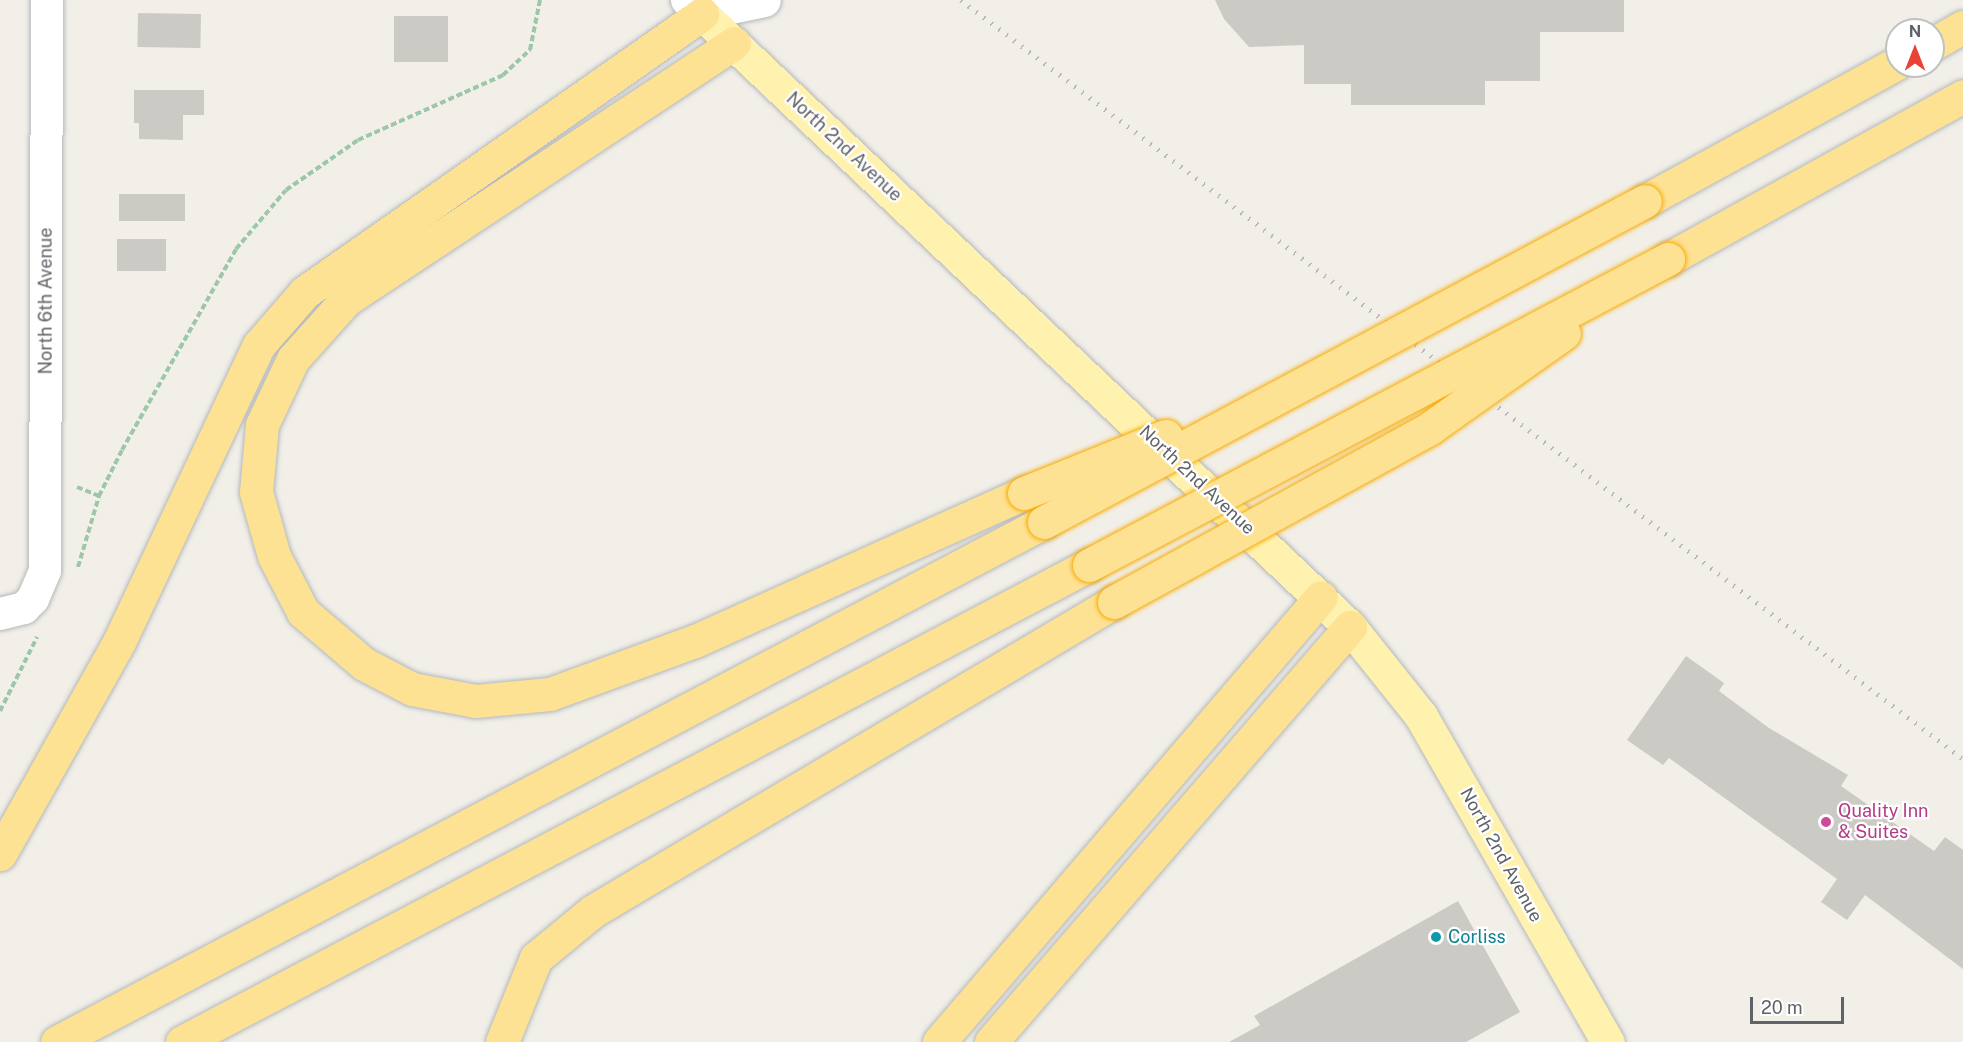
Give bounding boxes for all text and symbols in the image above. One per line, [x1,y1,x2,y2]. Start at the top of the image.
north arrow [1885,18,1945,78]
text: N [1909,22,1921,41]
street label: North 2nd Avenue [782,88,906,206]
street label: North 6th Avenue [35,228,57,374]
street label: North 2nd Avenue [1135,421,1259,539]
street label: North 2nd Avenue [1455,784,1547,926]
place label: Quality Inn & Suites [1838,801,1929,844]
marker: Quality Inn & Suites [1819,815,1833,829]
place label: Corliss [1448,926,1506,948]
marker: Corliss [1429,930,1443,944]
scale bar [1753,985,1848,1023]
text: 20 m [1761,997,1803,1018]

